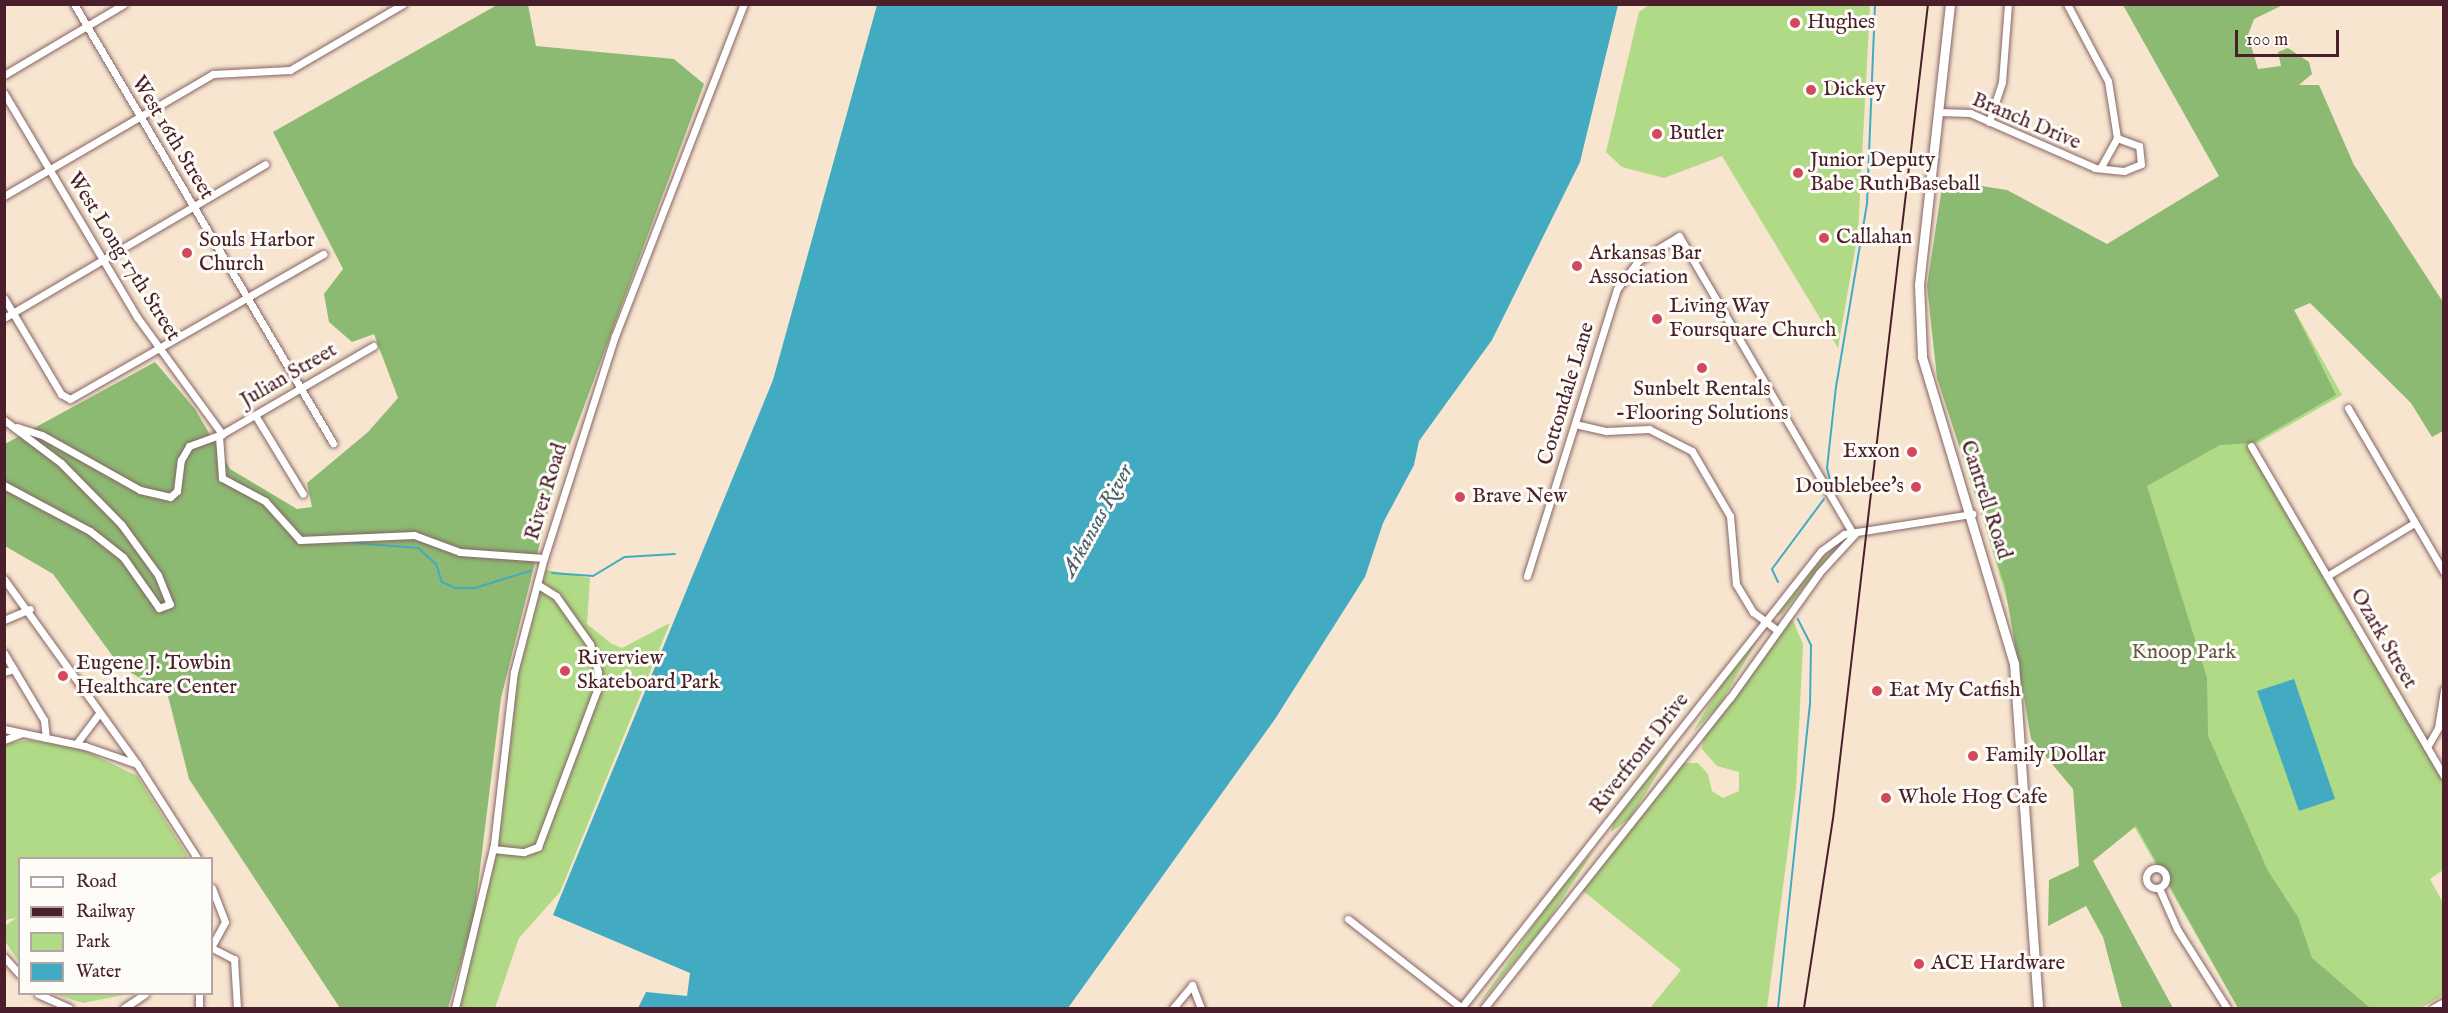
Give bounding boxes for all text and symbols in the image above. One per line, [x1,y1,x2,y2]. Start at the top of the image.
place label: Hughes [1807,10,1875,36]
marker: Hughes [1788,16,1802,30]
scale bar [2238,18,2342,56]
text: 100 m [2246,29,2288,52]
street label: West 16th Street [125,72,219,204]
place label: Dickey [1823,77,1885,103]
marker: Dickey [1804,83,1818,97]
street label: Branch Drive [1968,88,2084,156]
place label: Butler [1669,121,1724,147]
marker: Butler [1650,127,1664,141]
place label: Junior Deputy Babe Ruth Baseball [1810,148,1980,198]
marker: Junior Deputy Babe Ruth Baseball [1791,166,1805,180]
street label: West Long 17th Street [61,168,185,346]
place label: Callahan [1836,225,1912,251]
place label: Souls Harbor Church [199,228,315,278]
marker: Callahan [1817,231,1831,245]
place label: Arkansas Bar Association [1589,241,1701,291]
marker: Souls Harbor Church [180,246,194,260]
marker: Arkansas Bar Association [1570,259,1584,273]
place label: Living Way Foursquare Church [1669,294,1836,344]
marker: Living Way Foursquare Church [1650,312,1664,326]
street label: Cottondale Lane [1533,320,1601,468]
street label: Julian Street [236,338,342,414]
marker: Sunbelt Rentals -Flooring Solutions [1695,361,1709,375]
place label: Sunbelt Rentals -Flooring Solutions [1616,377,1788,427]
street label: Cantrell Road [1954,437,2016,563]
place label: Exxon [1843,439,1900,465]
street label: River Road [520,441,574,543]
marker: Exxon [1905,445,1919,459]
water label: Arkansas River [1056,460,1140,582]
place label: Doublebee's [1795,474,1904,500]
marker: Doublebee's [1909,480,1923,494]
place label: Brave New [1472,484,1567,510]
marker: Brave New [1453,490,1467,504]
street label: Ozark Street [2344,584,2422,694]
park label: Knoop Park [2132,640,2236,666]
place label: Riverview Skateboard Park [577,646,720,696]
place label: Eugene J. Towbin Healthcare Center [76,651,237,701]
marker: Riverview Skateboard Park [558,664,572,678]
marker: Eugene J. Towbin Healthcare Center [54,667,72,685]
place label: Eat My Catfish [1889,678,2021,704]
marker: Eat My Catfish [1870,684,1884,698]
street label: Riverfront Drive [1585,689,1695,819]
place label: Family Dollar [1985,743,2106,769]
marker: Family Dollar [1966,749,1980,763]
place label: Whole Hog Cafe [1898,785,2047,811]
marker: Whole Hog Cafe [1879,791,1893,805]
legend [18,857,213,995]
text: Road [76,871,117,894]
text: Railway [76,901,135,924]
text: Park [76,931,110,954]
place label: ACE Hardware [1931,951,2065,977]
marker: ACE Hardware [1912,957,1926,971]
text: Water [76,961,121,984]

